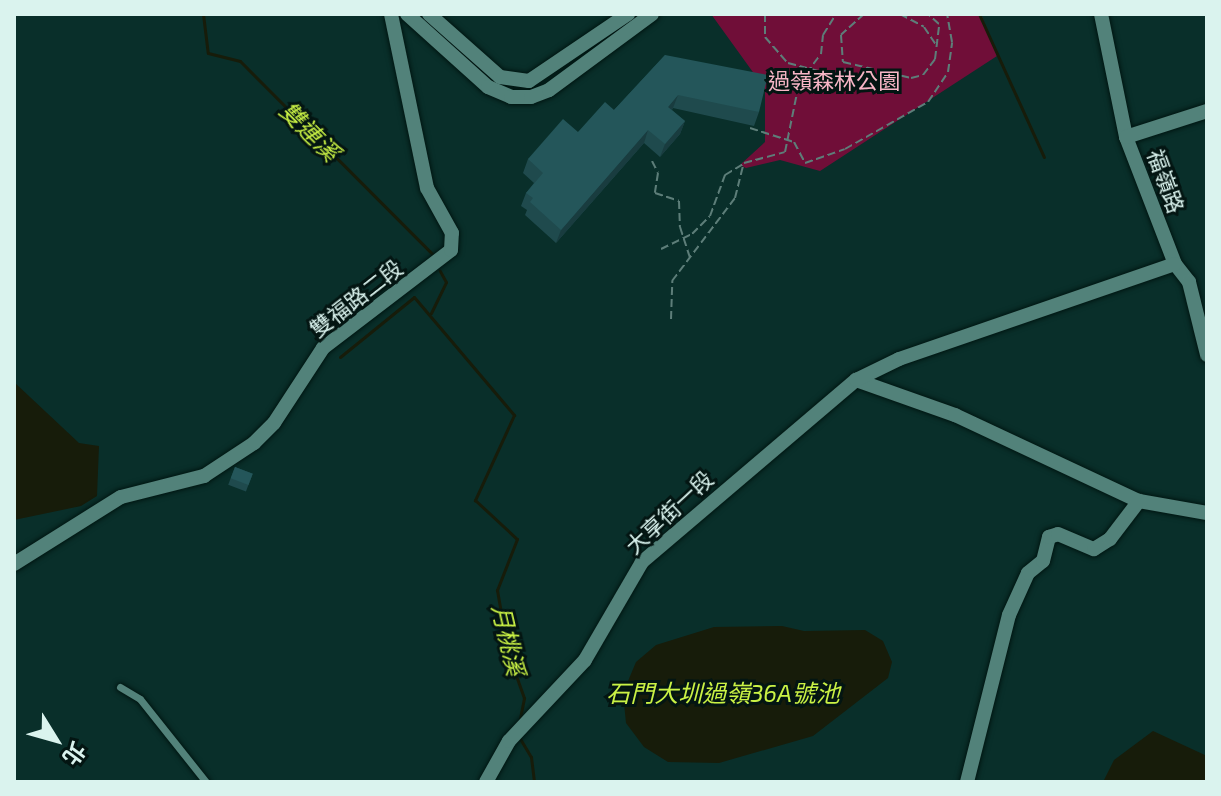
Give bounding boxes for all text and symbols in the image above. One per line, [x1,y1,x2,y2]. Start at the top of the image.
park label: 過嶺森林公園 [768,68,900,94]
water label: 雙連溪 [274,95,346,167]
street label: 福嶺路 [1142,145,1190,217]
street label: 雙福路二段 [305,254,407,342]
street label: 大享街一段 [620,465,718,559]
water label: 月桃溪 [487,602,531,678]
water label: 石門大圳過嶺36A號池 [606,679,840,707]
north arrow [16,700,96,780]
text: 北 [58,738,92,771]

